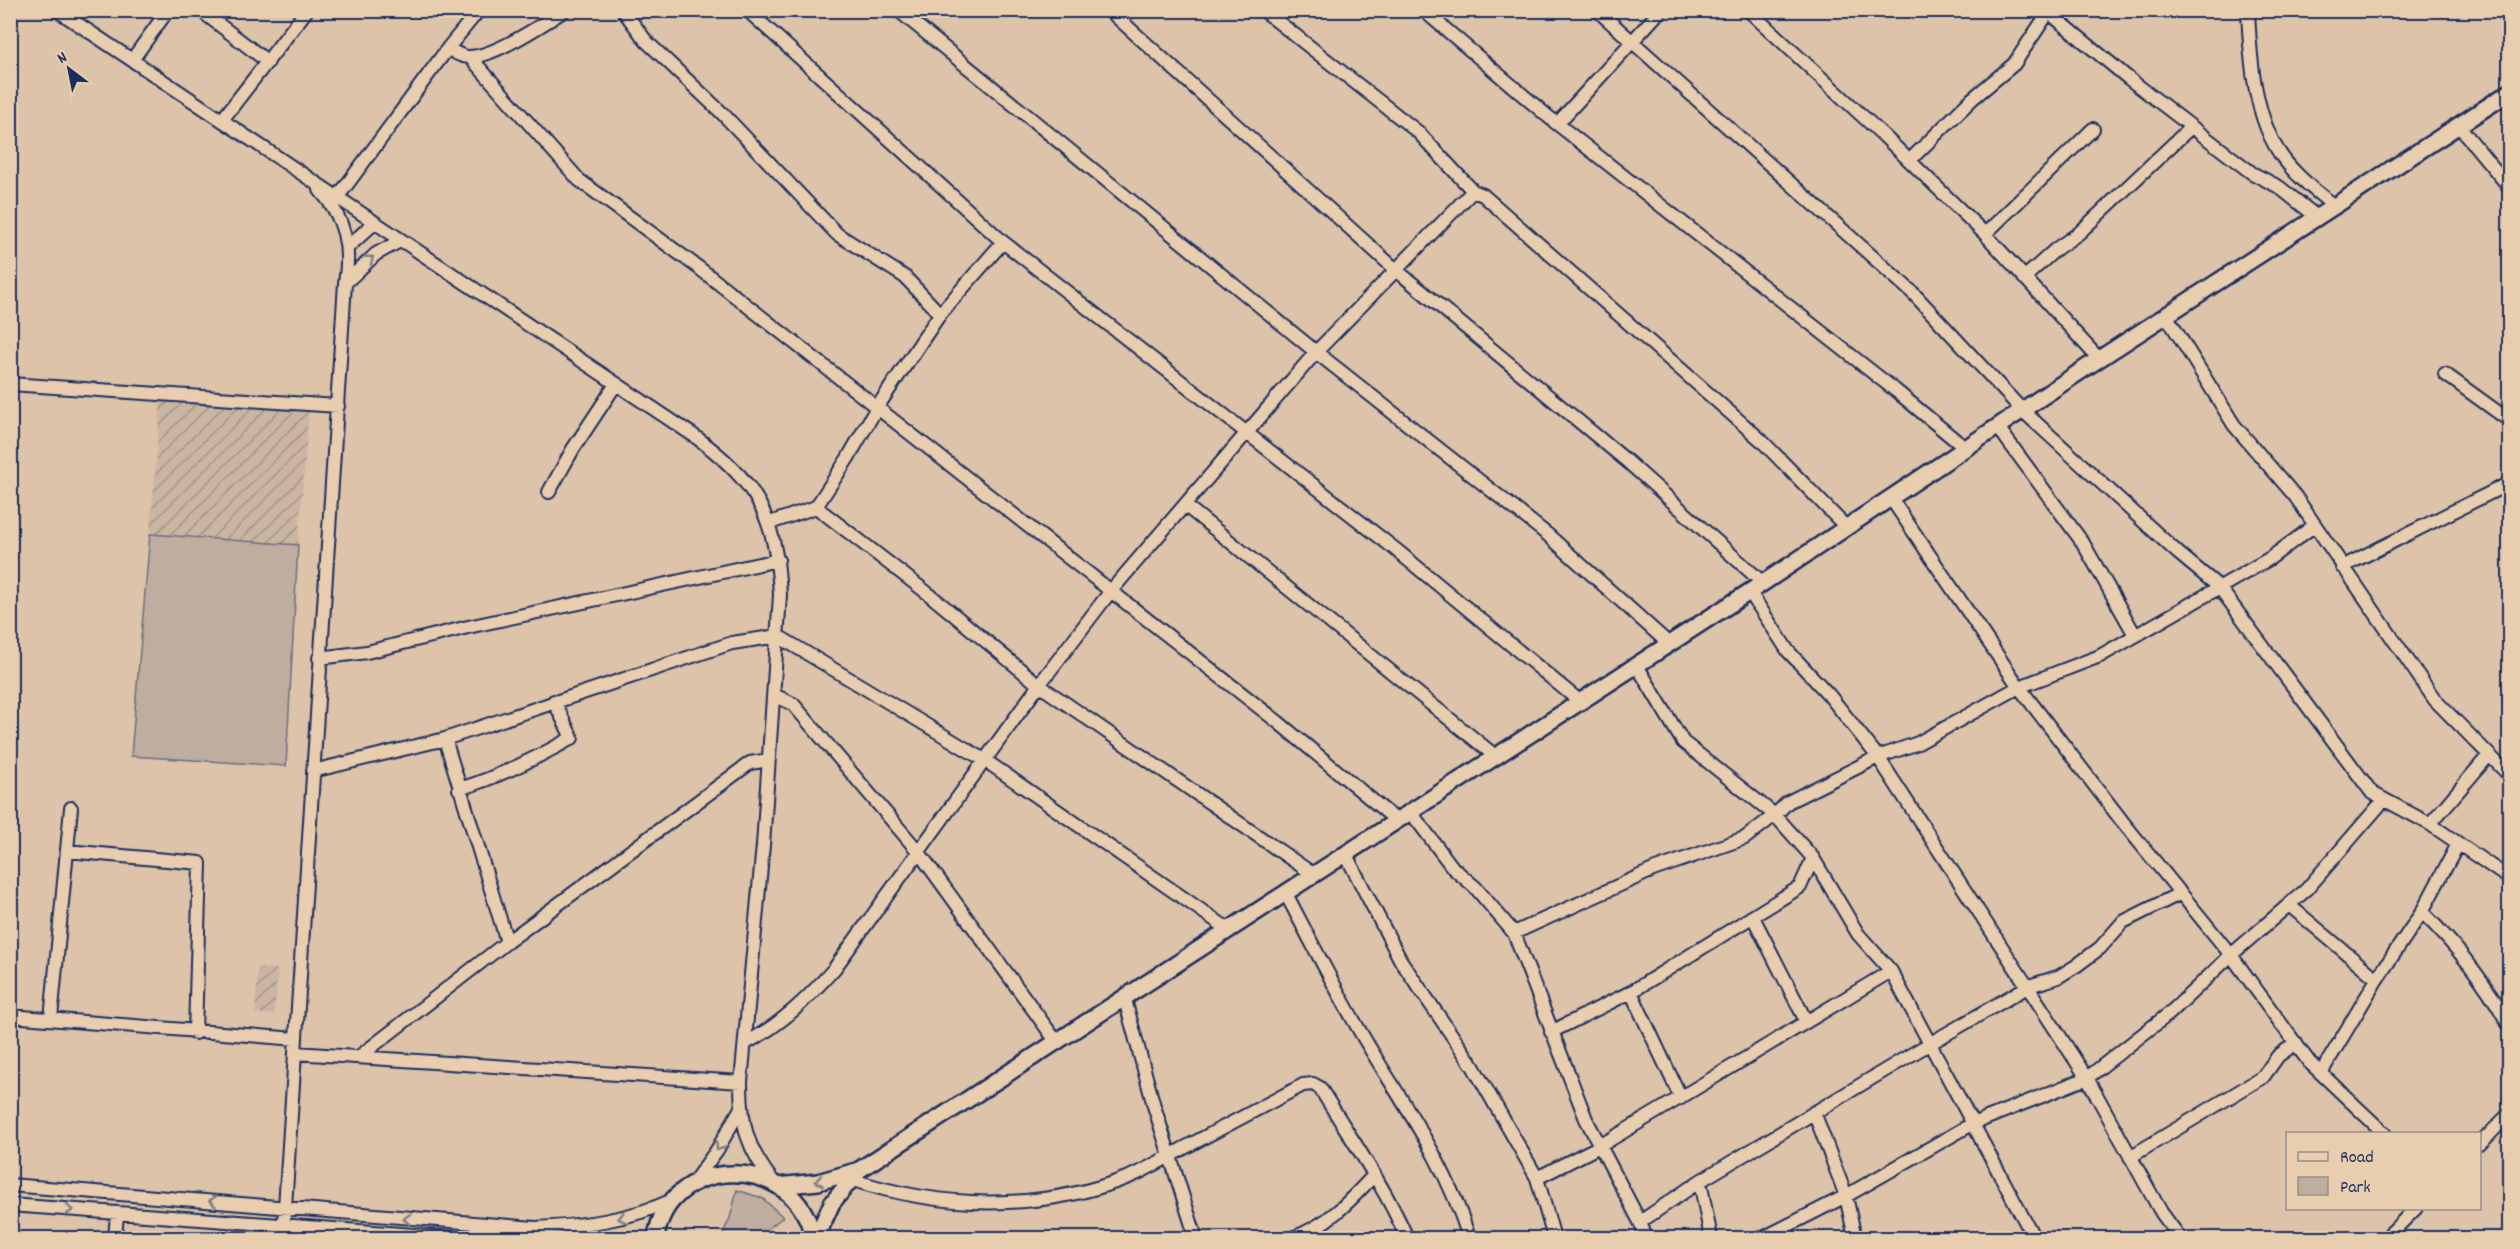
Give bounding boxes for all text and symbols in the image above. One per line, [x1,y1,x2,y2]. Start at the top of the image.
north arrow [39,39,99,99]
text: N [53,47,72,70]
one-way arrow [363,256,374,267]
legend [2286,1132,2481,1210]
one-way arrow [715,1140,726,1151]
text: Road [2340,1146,2374,1171]
one-way arrow [815,1174,825,1187]
text: Park [2340,1176,2371,1201]
one-way arrow [208,1195,217,1208]
one-way arrow [64,1203,73,1216]
one-way arrow [617,1210,627,1223]
one-way arrow [402,1212,411,1225]

